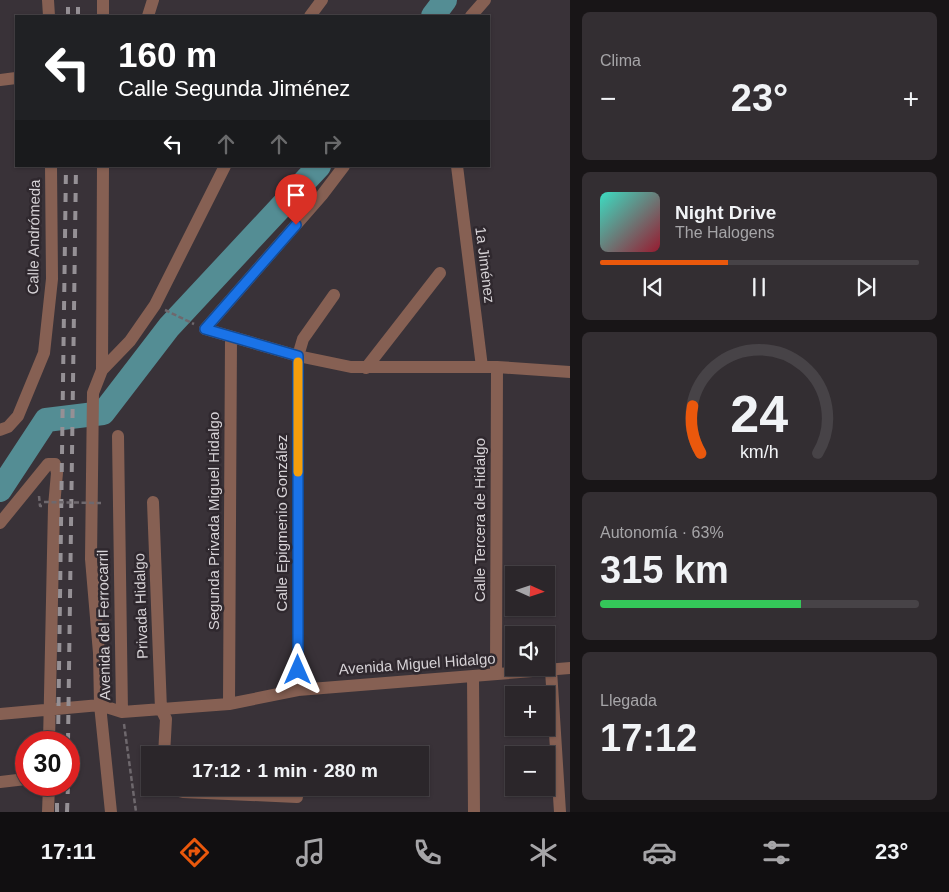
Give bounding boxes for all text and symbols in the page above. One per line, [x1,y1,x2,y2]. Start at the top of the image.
icon: left [35,35,100,100]
text: 160 m [118,35,217,74]
text: Clima [600,52,641,69]
text: Calle Segunda Jiménez [118,76,350,101]
text: 23° [731,77,788,119]
text: − [600,83,616,114]
text: + [903,83,919,114]
icon: left [159,130,187,158]
icon: ahead [212,130,240,158]
icon: ahead [265,130,293,158]
icon: right [318,130,346,158]
pin [275,174,317,225]
street label: Calle Andrómeda [24,179,43,295]
icon: arrive [282,181,310,209]
text: Night Drive [675,202,776,223]
text: The Halogens [675,224,775,241]
street label: 1a Jiménez [472,226,499,304]
icon: previous [639,273,667,301]
icon: pause [745,273,773,301]
icon: next [852,273,880,301]
text: 24 [731,385,788,443]
street label: Segunda Privada Miguel Hidalgo [205,412,222,630]
street label: Calle Epigmenio González [273,435,290,611]
street label: Calle Tercera de Hidalgo [471,438,488,602]
text: km/h [740,442,779,462]
text: Autonomía · 63% [600,524,724,541]
text: 315 km [600,549,729,591]
street label: Avenida del Ferrocarril [94,550,113,700]
street label: Privada Hidalgo [130,553,151,659]
north arrow [505,566,555,616]
map controls [505,566,555,796]
button: sound [505,626,555,676]
position arrow [271,643,323,695]
street label: Avenida Miguel Hidalgo [338,650,496,677]
button: + [505,686,555,736]
text: Llegada [600,692,657,709]
text: 17:12 [600,717,697,759]
speed limit sign: 30 [15,731,80,796]
button: − [505,746,555,796]
text: 17:12 · 1 min · 280 m [192,760,378,781]
icon: directions [177,835,212,870]
icon: music [293,835,328,870]
icon: phone [410,835,445,870]
icon: climate [526,835,561,870]
icon: car [642,835,677,870]
icon: filters [759,835,794,870]
text: 17:11 [41,839,96,864]
text: 23° [875,839,908,864]

